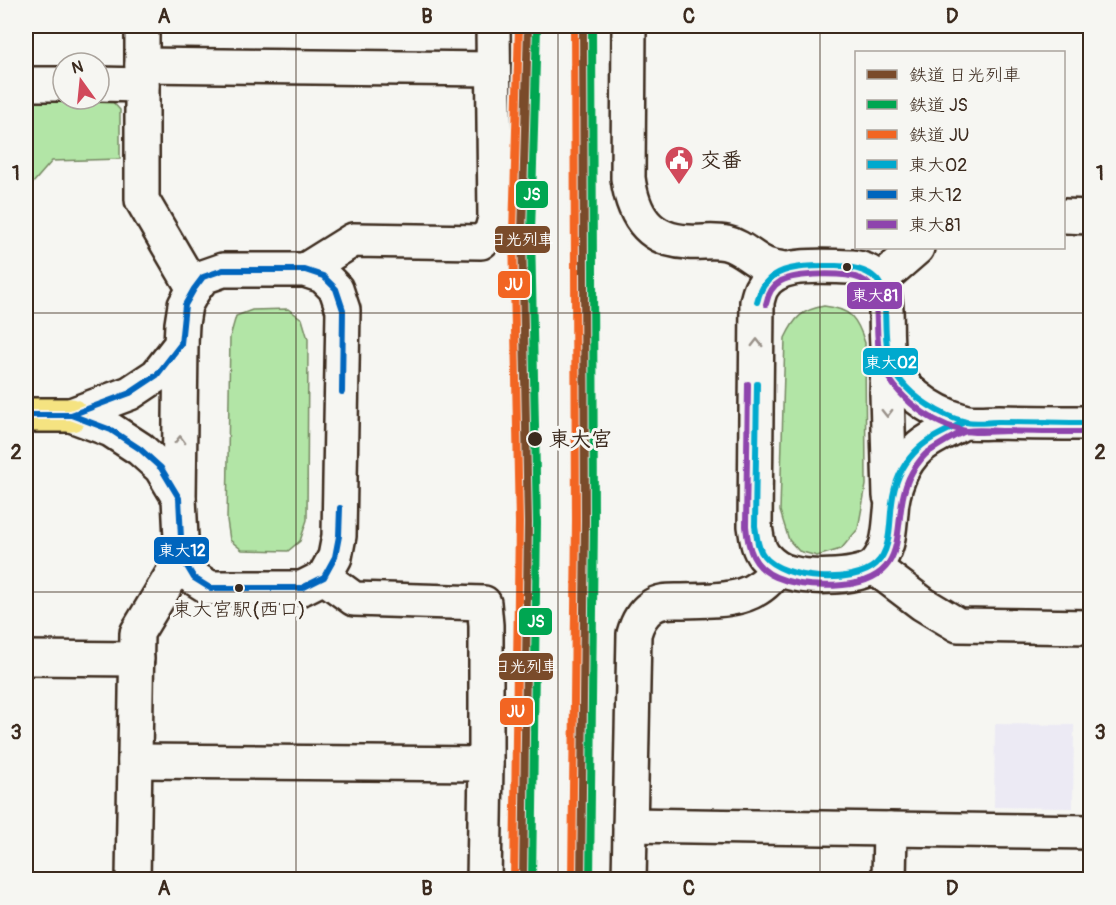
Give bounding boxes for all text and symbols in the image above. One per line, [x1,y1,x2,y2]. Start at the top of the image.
text: A [158,4,171,29]
text: B [421,4,433,29]
text: C [683,4,695,29]
text: D [946,4,959,29]
north arrow [51,51,111,111]
legend [855,51,1065,249]
text: N [70,56,85,79]
text: 鉄道 日光列車 [909,64,1021,87]
text: 鉄道 JS [909,94,968,117]
text: 鉄道 JU [909,124,969,147]
public building icon: 交番 [663,144,695,186]
place label: 交番 [700,147,742,174]
text: 東大02 [909,154,967,177]
text: 1 [12,161,20,186]
text: 1 [1096,161,1104,186]
line badge: JS [515,180,549,209]
text: 東大12 [909,184,962,207]
text: JS [524,185,541,205]
text: 東大81 [909,214,961,237]
line badge: 日光列車 [494,225,551,254]
text: 日光列車 [490,230,554,250]
unlabelled marker [841,261,853,273]
line badge: JU [497,270,531,299]
text: JU [505,275,524,295]
line badge: 東大81 [846,281,903,310]
text: 東大81 [852,286,898,306]
one-way arrow [751,339,763,348]
line badge: 東大02 [862,347,919,376]
text: 東大02 [865,353,917,373]
one-way arrow [881,408,893,417]
place label: 東大宮 [549,426,612,453]
marker: 東大宮 [526,430,544,448]
one-way arrow [174,435,186,444]
text: 2 [10,440,22,465]
text: 2 [1094,440,1106,465]
line badge: 東大12 [153,536,210,565]
text: 東大12 [158,541,206,561]
marker: 東大宮駅(西口) [233,582,245,594]
place label: 東大宮駅(西口) [172,597,306,622]
line badge: JS [518,607,553,636]
text: JS [528,612,545,632]
line badge: 日光列車 [498,652,554,681]
text: 日光列車 [494,657,558,677]
line badge: JU [499,697,534,726]
text: JU [507,702,526,722]
text: 3 [10,720,22,745]
text: 3 [1094,720,1106,745]
text: A [158,876,171,901]
text: B [421,876,433,901]
text: C [683,876,695,901]
text: D [946,876,959,901]

